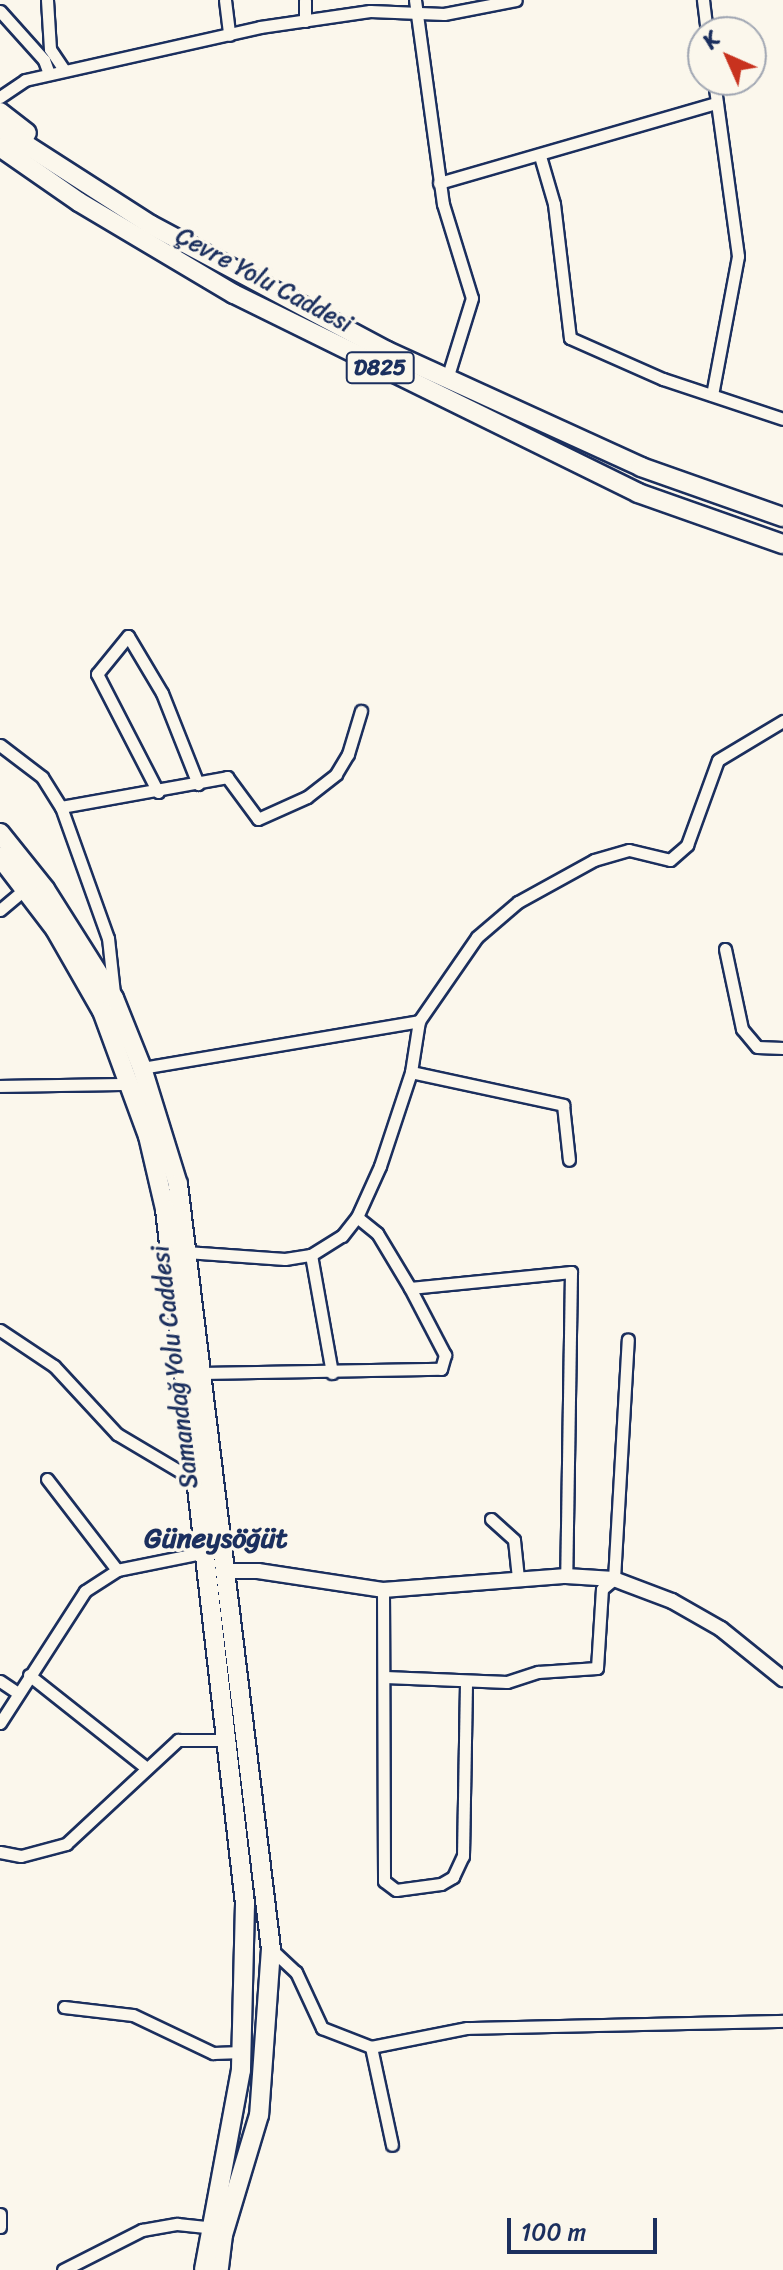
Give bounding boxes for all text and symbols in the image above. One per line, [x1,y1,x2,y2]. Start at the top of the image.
north arrow [687,16,767,96]
text: K [693,22,730,59]
street label: Çevre Yolu Caddesi [170,221,358,339]
road number: D825 [344,350,416,386]
street label: Samandağ Yolu Caddesi [146,1244,204,1490]
district label: Güneysöğüt [144,1521,288,1555]
scale bar [511,2202,661,2252]
text: 100 m [521,2211,586,2253]

